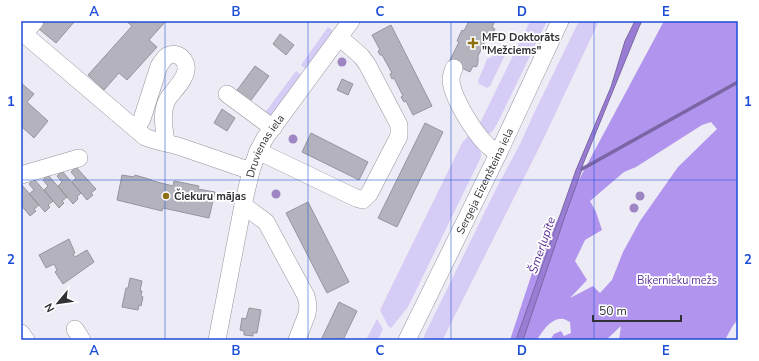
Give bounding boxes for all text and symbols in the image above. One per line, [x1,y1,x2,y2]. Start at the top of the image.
text: A [89,3,99,21]
text: B [232,3,241,21]
text: C [376,3,385,21]
text: D [517,3,527,21]
text: E [662,3,670,21]
place label: MFD Doktorāts "Mežciems" [482,30,560,58]
marker: MFD Doktorāts "Mežciems" [467,37,479,49]
text: 1 [7,93,15,111]
text: 1 [744,93,752,111]
street label: Druvienas iela [242,111,288,179]
street label: Sergeja Eizenšteina iela [453,125,517,236]
place label: Čiekuru mājas [174,188,246,204]
marker: Čiekuru mājas [161,191,171,201]
water label: Šmerļupīte [525,214,559,275]
text: 2 [7,251,15,269]
text: 2 [744,251,752,269]
park label: Biķernieku mežs [637,273,717,288]
north arrow [38,283,78,323]
scale bar [593,297,681,323]
text: N [41,300,58,315]
text: 50 m [599,303,627,319]
text: A [89,342,99,360]
text: B [232,342,241,360]
text: C [376,342,385,360]
text: D [517,342,527,360]
text: E [662,342,670,360]

